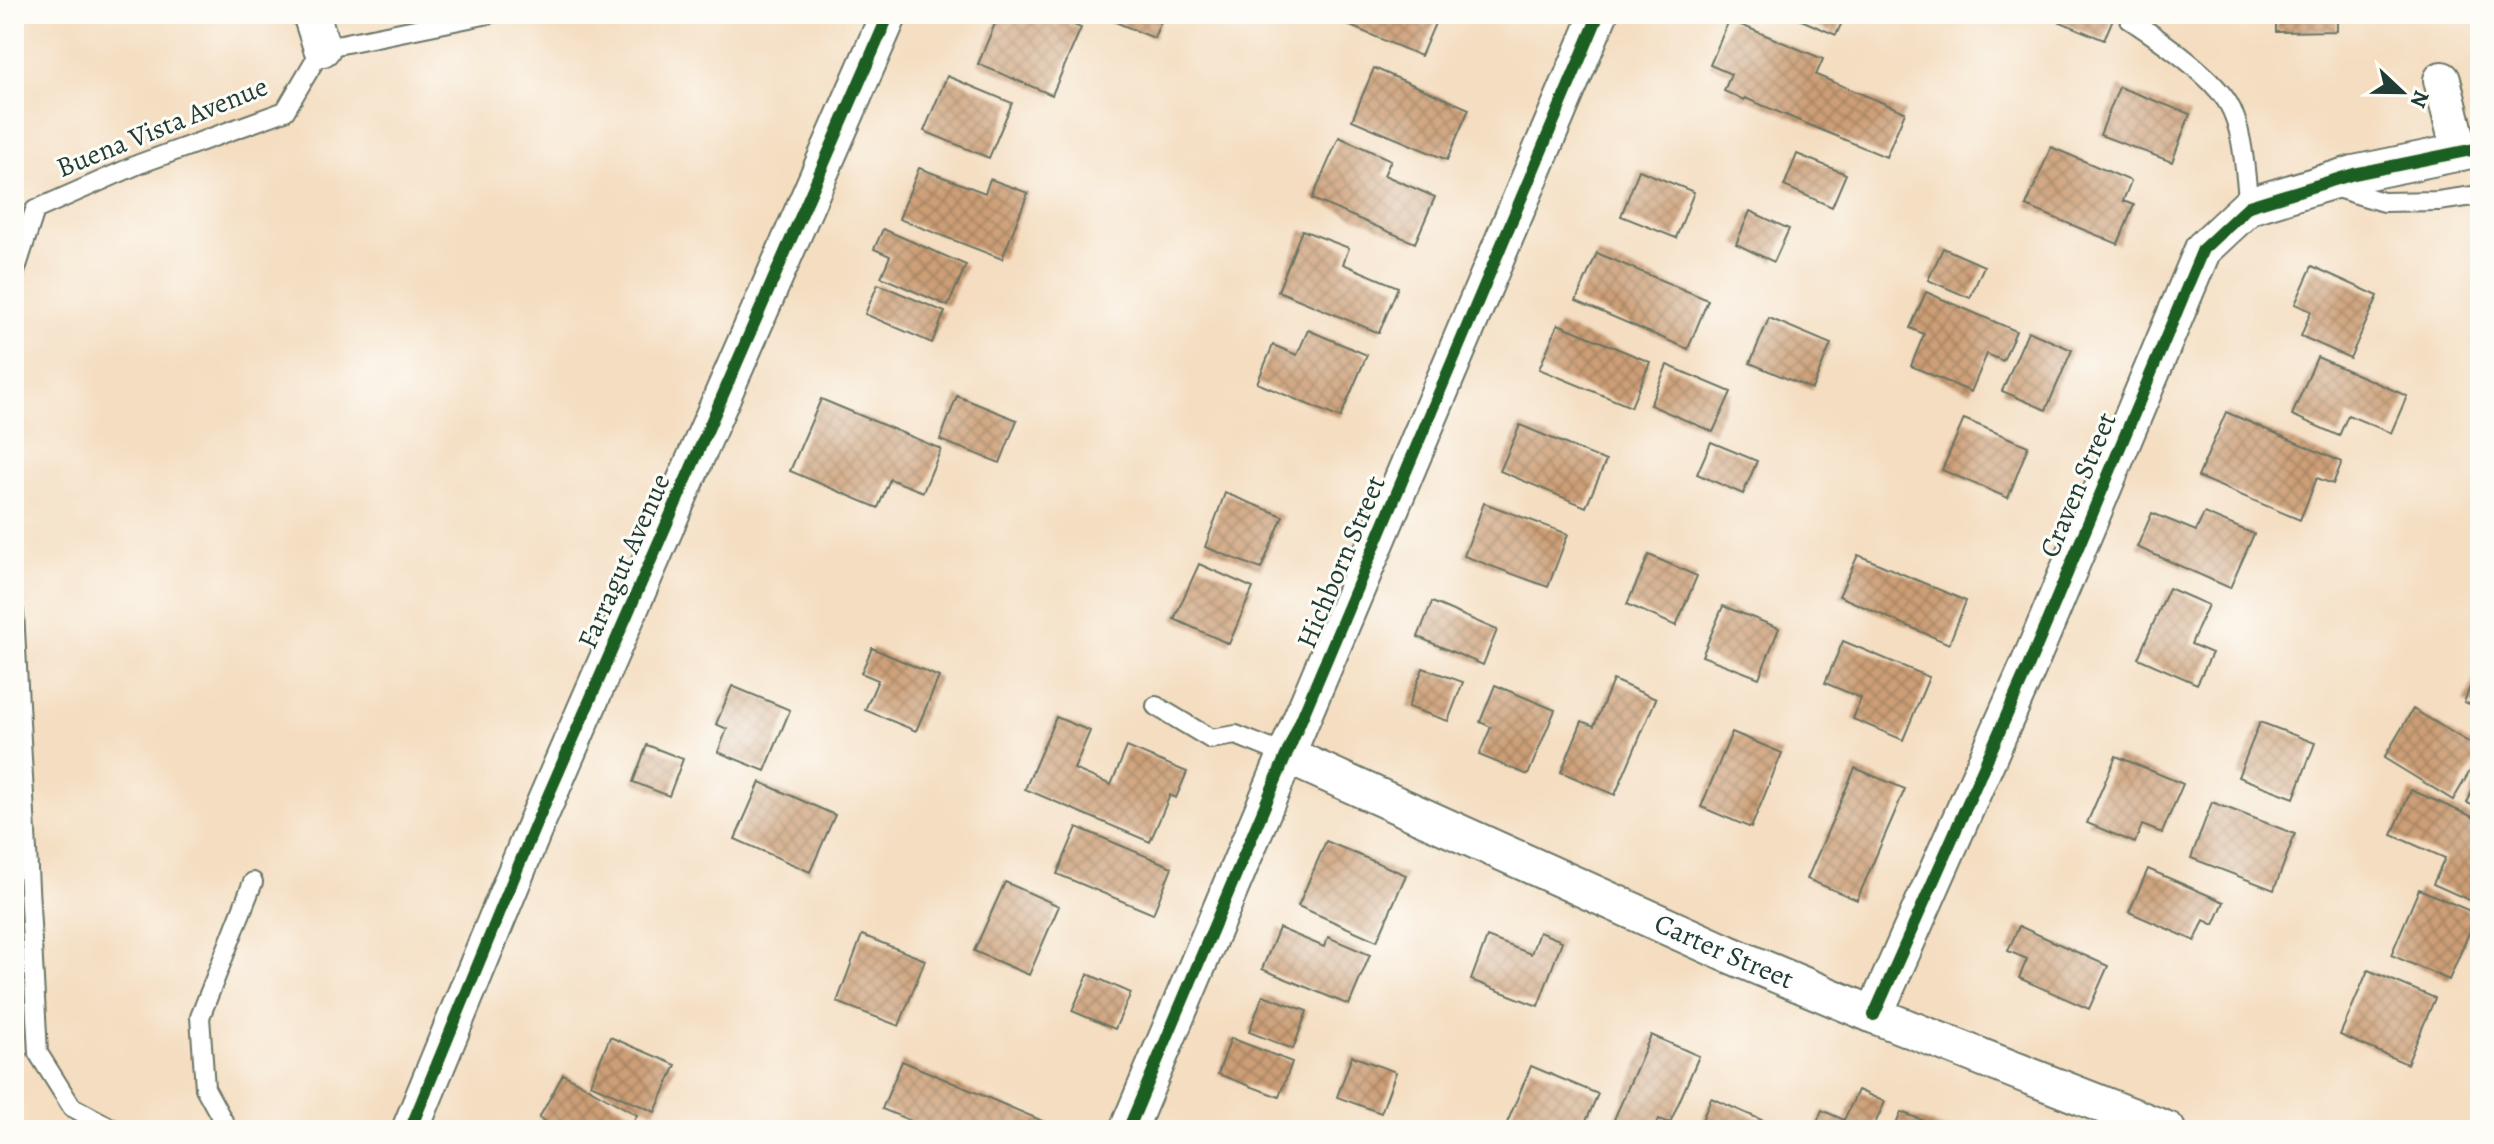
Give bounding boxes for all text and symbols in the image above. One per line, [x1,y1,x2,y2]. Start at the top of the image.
north arrow [2362,52,2442,132]
street label: Buena Vista Avenue [51,67,273,187]
text: N [2403,86,2437,112]
street label: Craven Street [2030,407,2126,563]
street label: Farragut Avenue [568,468,680,654]
street label: Hichborn Street [1288,470,1394,654]
street label: Carter Street [1648,904,1799,998]

